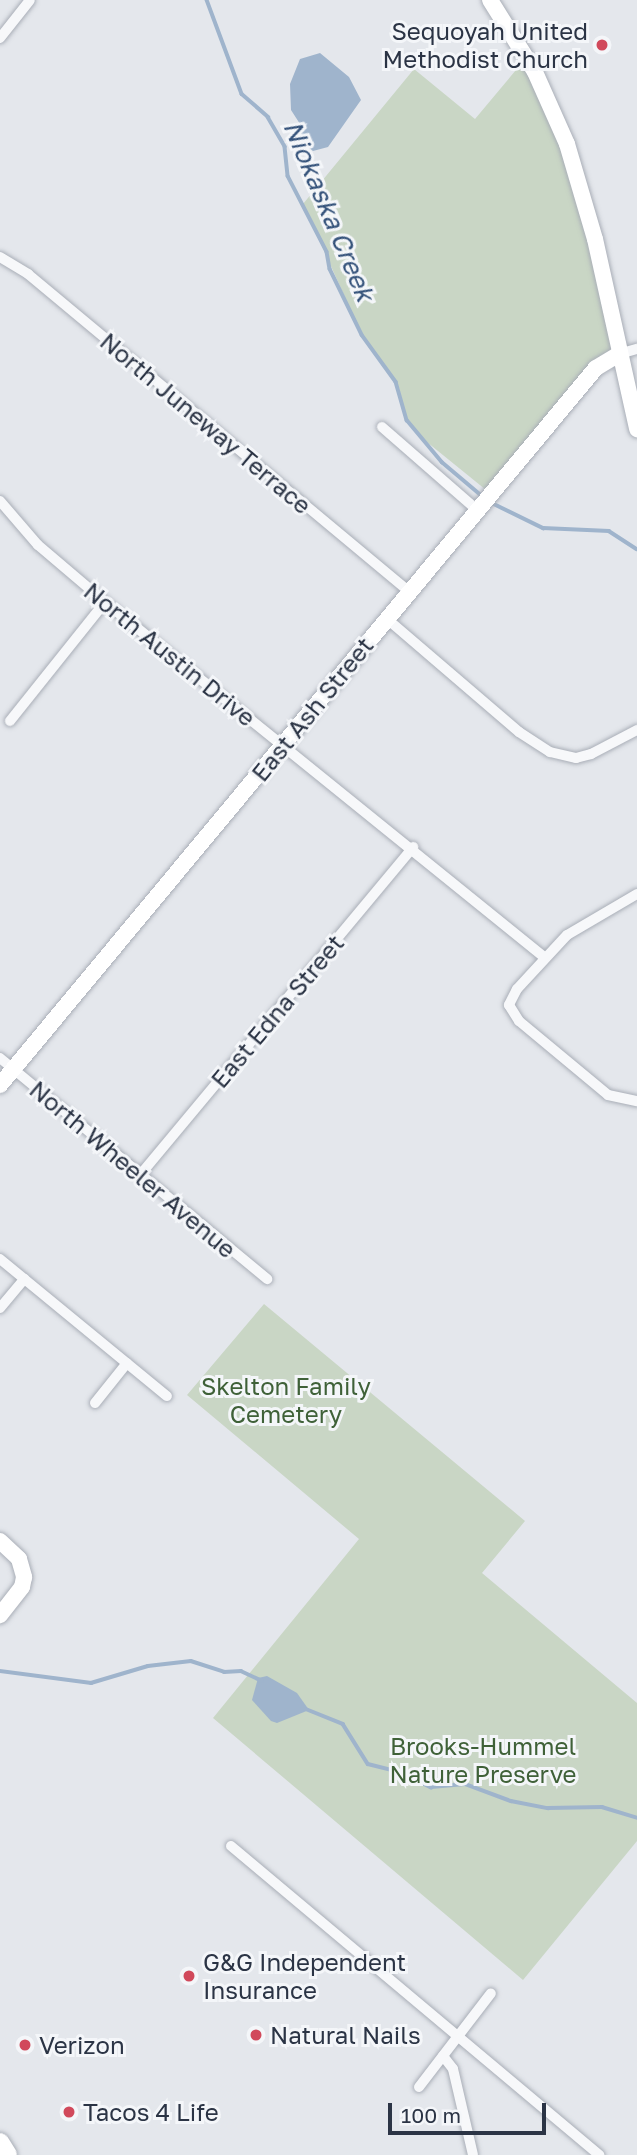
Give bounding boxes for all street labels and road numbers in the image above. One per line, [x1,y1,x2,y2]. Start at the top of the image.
street label: North Juneway Terrace [95,326,317,520]
street label: North Austin Drive [79,576,261,732]
street label: East Ash Street [245,631,379,787]
street label: East Edna Street [205,929,349,1093]
street label: North Wheeler Avenue [24,1074,242,1264]

